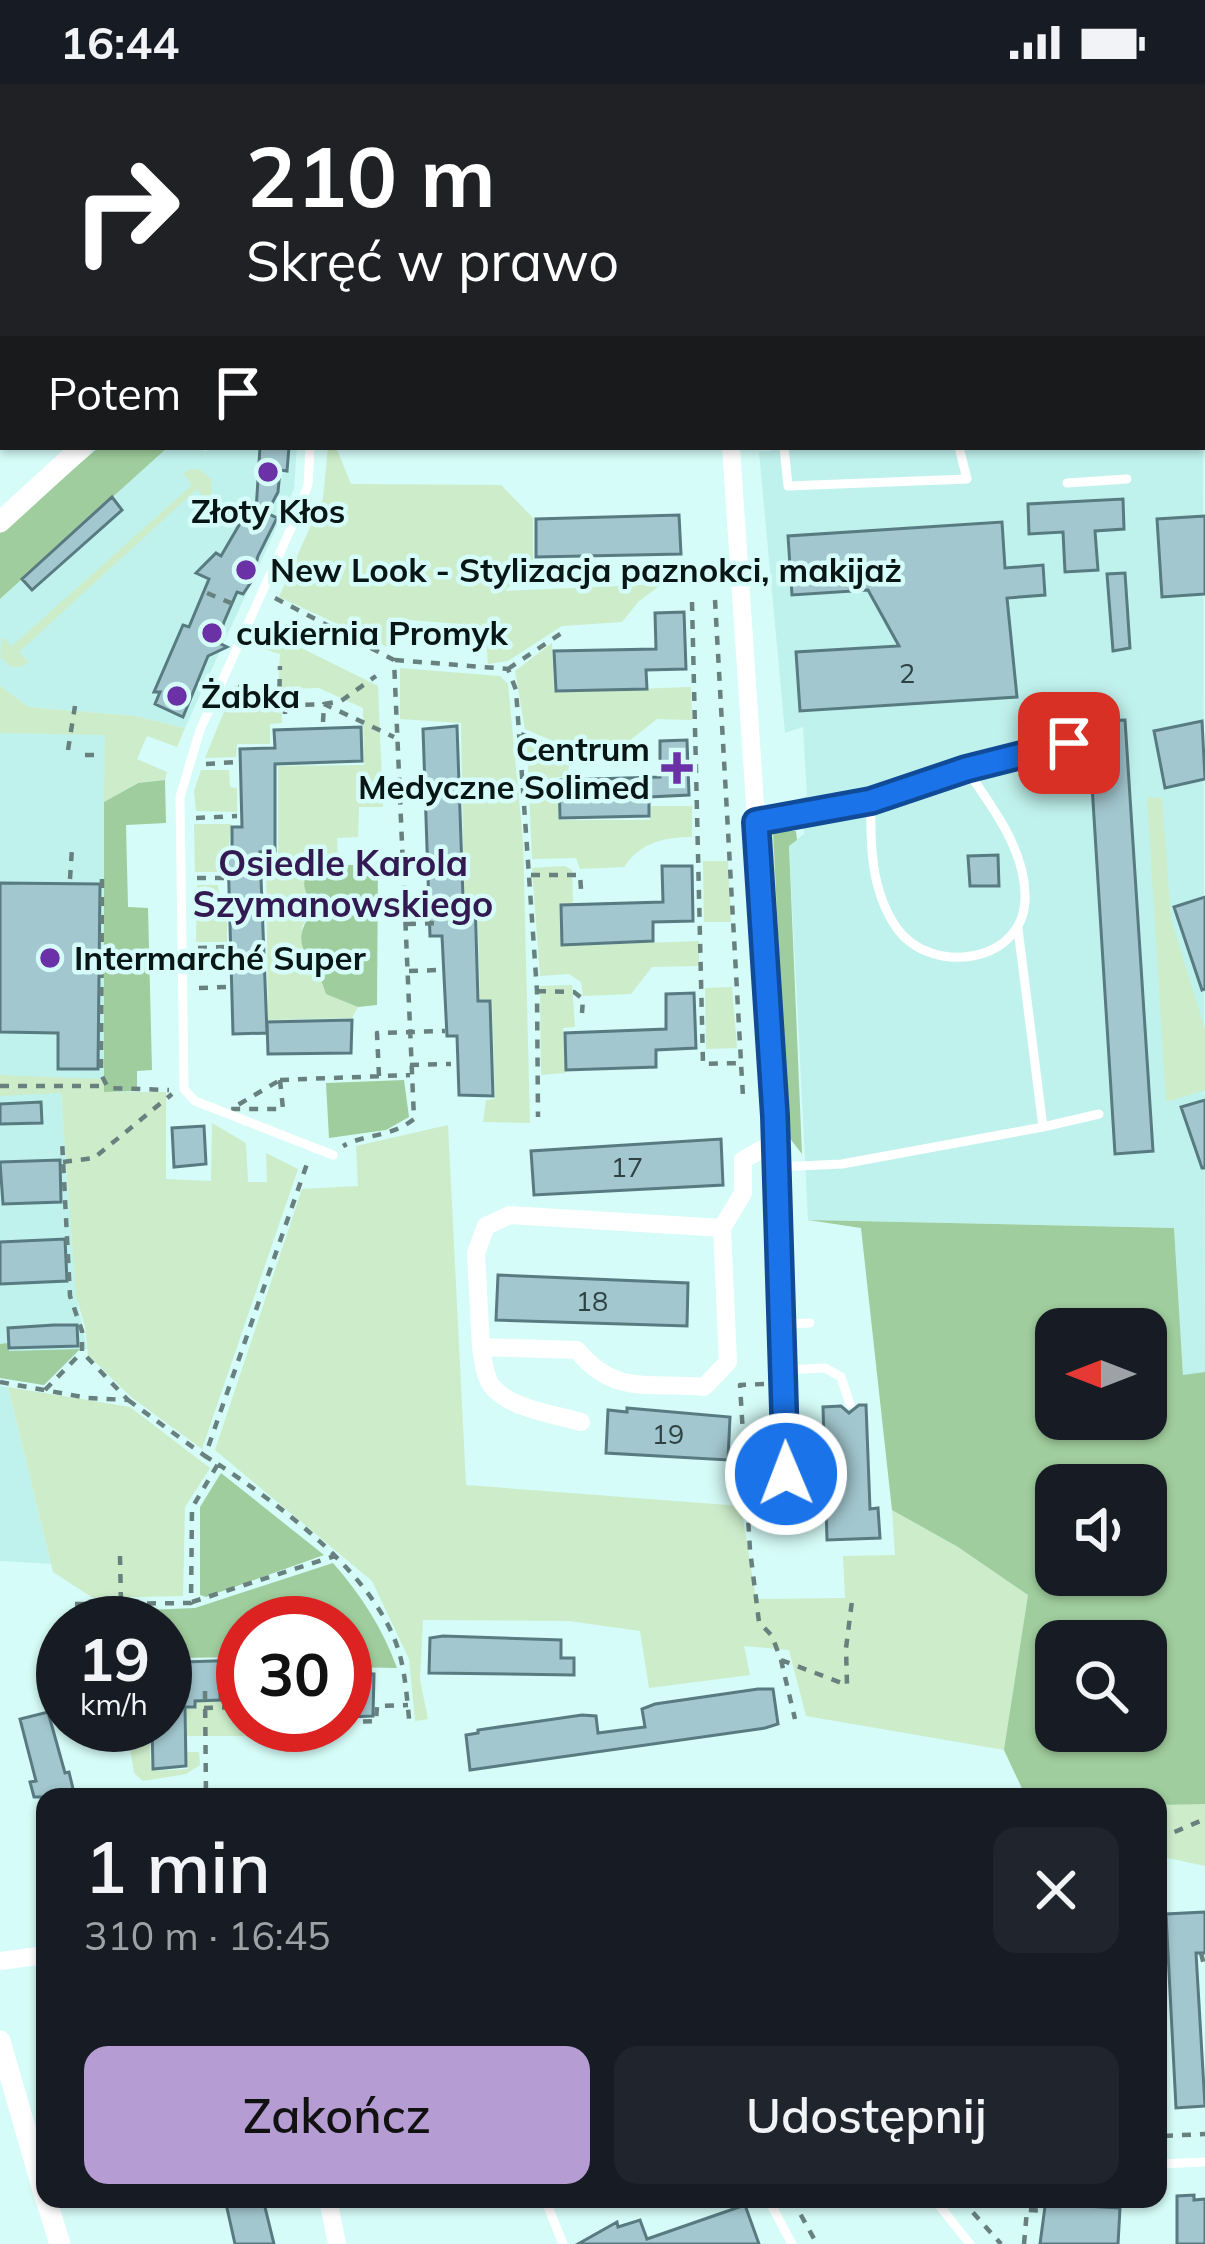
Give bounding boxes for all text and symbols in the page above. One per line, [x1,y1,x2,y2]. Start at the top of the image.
text: 16:44 [60,14,179,70]
text: 210 m [246,123,496,228]
icon: right [48,132,204,288]
text: Skręć w prawo [246,227,619,295]
icon: arrive [205,360,271,426]
text: Potem [48,365,181,421]
marker: Złoty Kłos [255,459,281,485]
place label: Złoty Kłos [191,490,345,531]
place label: New Look - Stylizacja paznokci, makijaż [270,549,902,590]
marker: New Look - Stylizacja paznokci, makijaż [233,557,259,583]
place label: cukiernia Promyk [236,612,509,653]
marker: cukiernia Promyk [199,620,225,646]
house number: 2 [899,656,915,690]
place label: Żabka [201,675,300,716]
marker: Żabka [164,683,190,709]
pin [1018,692,1120,794]
icon: arrive [1036,710,1102,776]
place label: Centrum Medyczne Solimed [358,728,650,807]
marker: Centrum Medyczne Solimed [661,752,693,784]
district label: Osiedle Karola Szymanowskiego [193,840,493,926]
place label: Intermarché Super [74,937,366,978]
marker: Intermarché Super [37,945,63,971]
house number: 17 [611,1150,643,1184]
house number: 18 [576,1284,608,1318]
north arrow [1035,1308,1167,1440]
map controls [1035,1308,1167,1752]
position arrow [723,1411,849,1537]
house number: 19 [652,1417,684,1451]
button: sound [1035,1464,1167,1596]
speed limit sign: 30 [216,1596,372,1752]
button: search [1035,1620,1167,1752]
text: 19 [78,1621,150,1696]
text: km/h [80,1685,148,1723]
text: 1 min [84,1821,271,1911]
button: close [993,1827,1119,1953]
text: 310 m · 16:45 [84,1911,330,1960]
button: Zakończ [84,2046,590,2184]
button: Udostępnij [614,2046,1119,2184]

